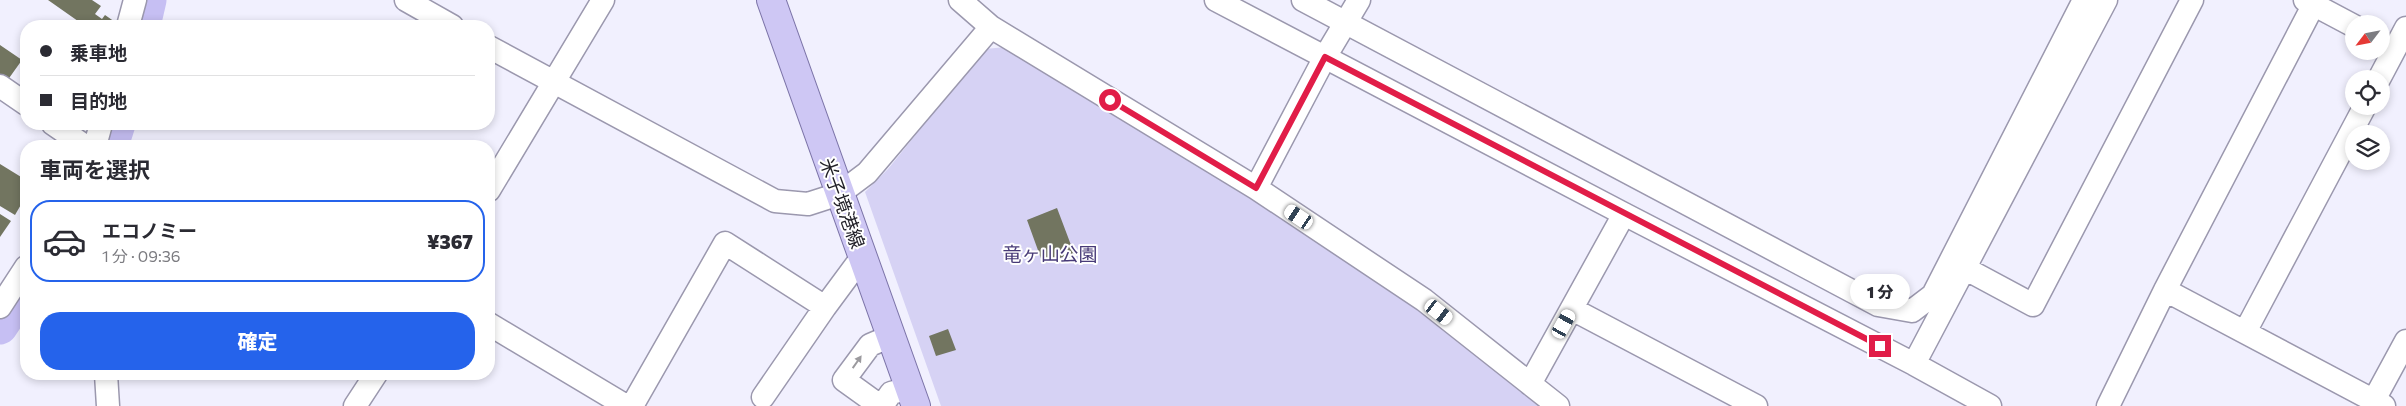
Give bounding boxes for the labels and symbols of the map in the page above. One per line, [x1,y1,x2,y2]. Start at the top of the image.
north arrow [2345,15,2390,60]
route start [1099,89,1121,111]
street label: 米子境港線 [816,154,870,252]
car [1282,202,1315,232]
park label: 竜ヶ山公園 [1002,242,1098,265]
callout: 1 分 [1850,274,1910,308]
car [1422,297,1455,327]
car [1550,307,1577,341]
route end [1869,335,1891,357]
one-way arrow [852,356,863,369]

